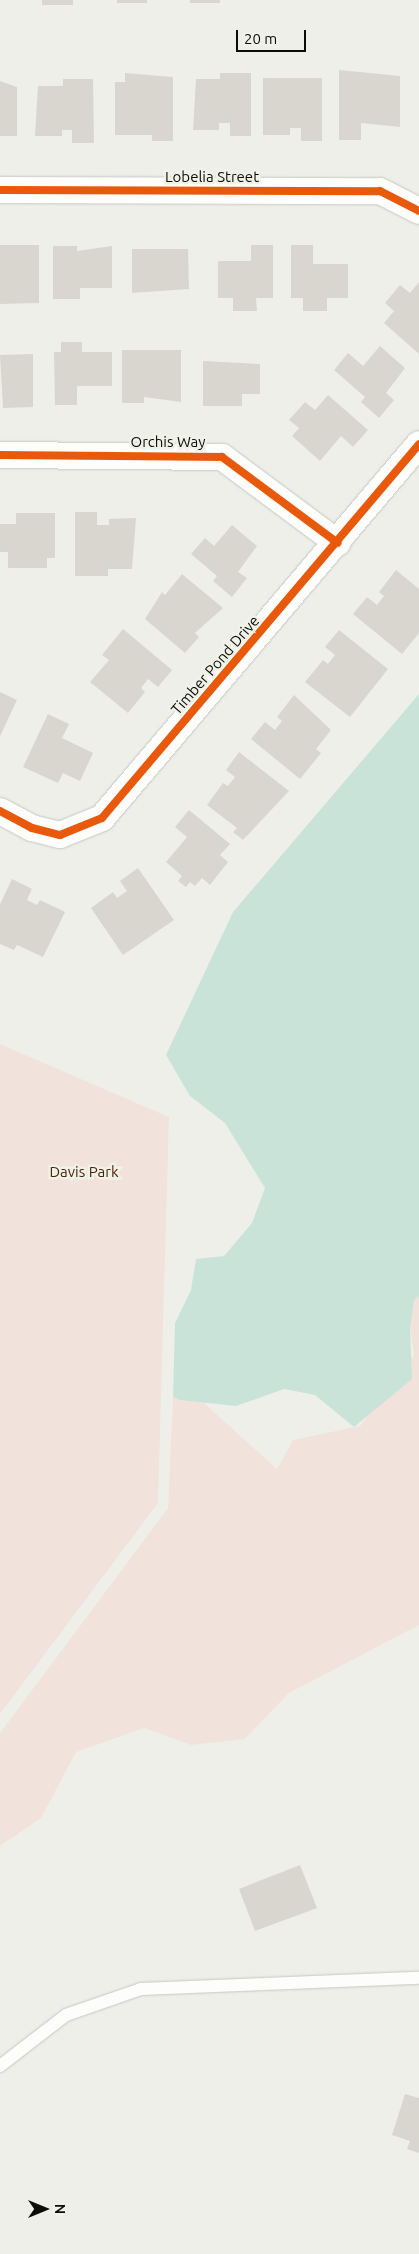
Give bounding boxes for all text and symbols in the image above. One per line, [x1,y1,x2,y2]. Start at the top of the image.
scale bar [239,20,309,52]
text: 20 m [244,30,277,47]
street label: Lobelia Street [165,168,259,186]
street label: Orchis Way [131,433,205,451]
street label: Timber Pond Drive [167,612,263,718]
park label: Davis Park [50,1163,118,1181]
north arrow [20,2184,70,2234]
text: N [52,2204,68,2214]

